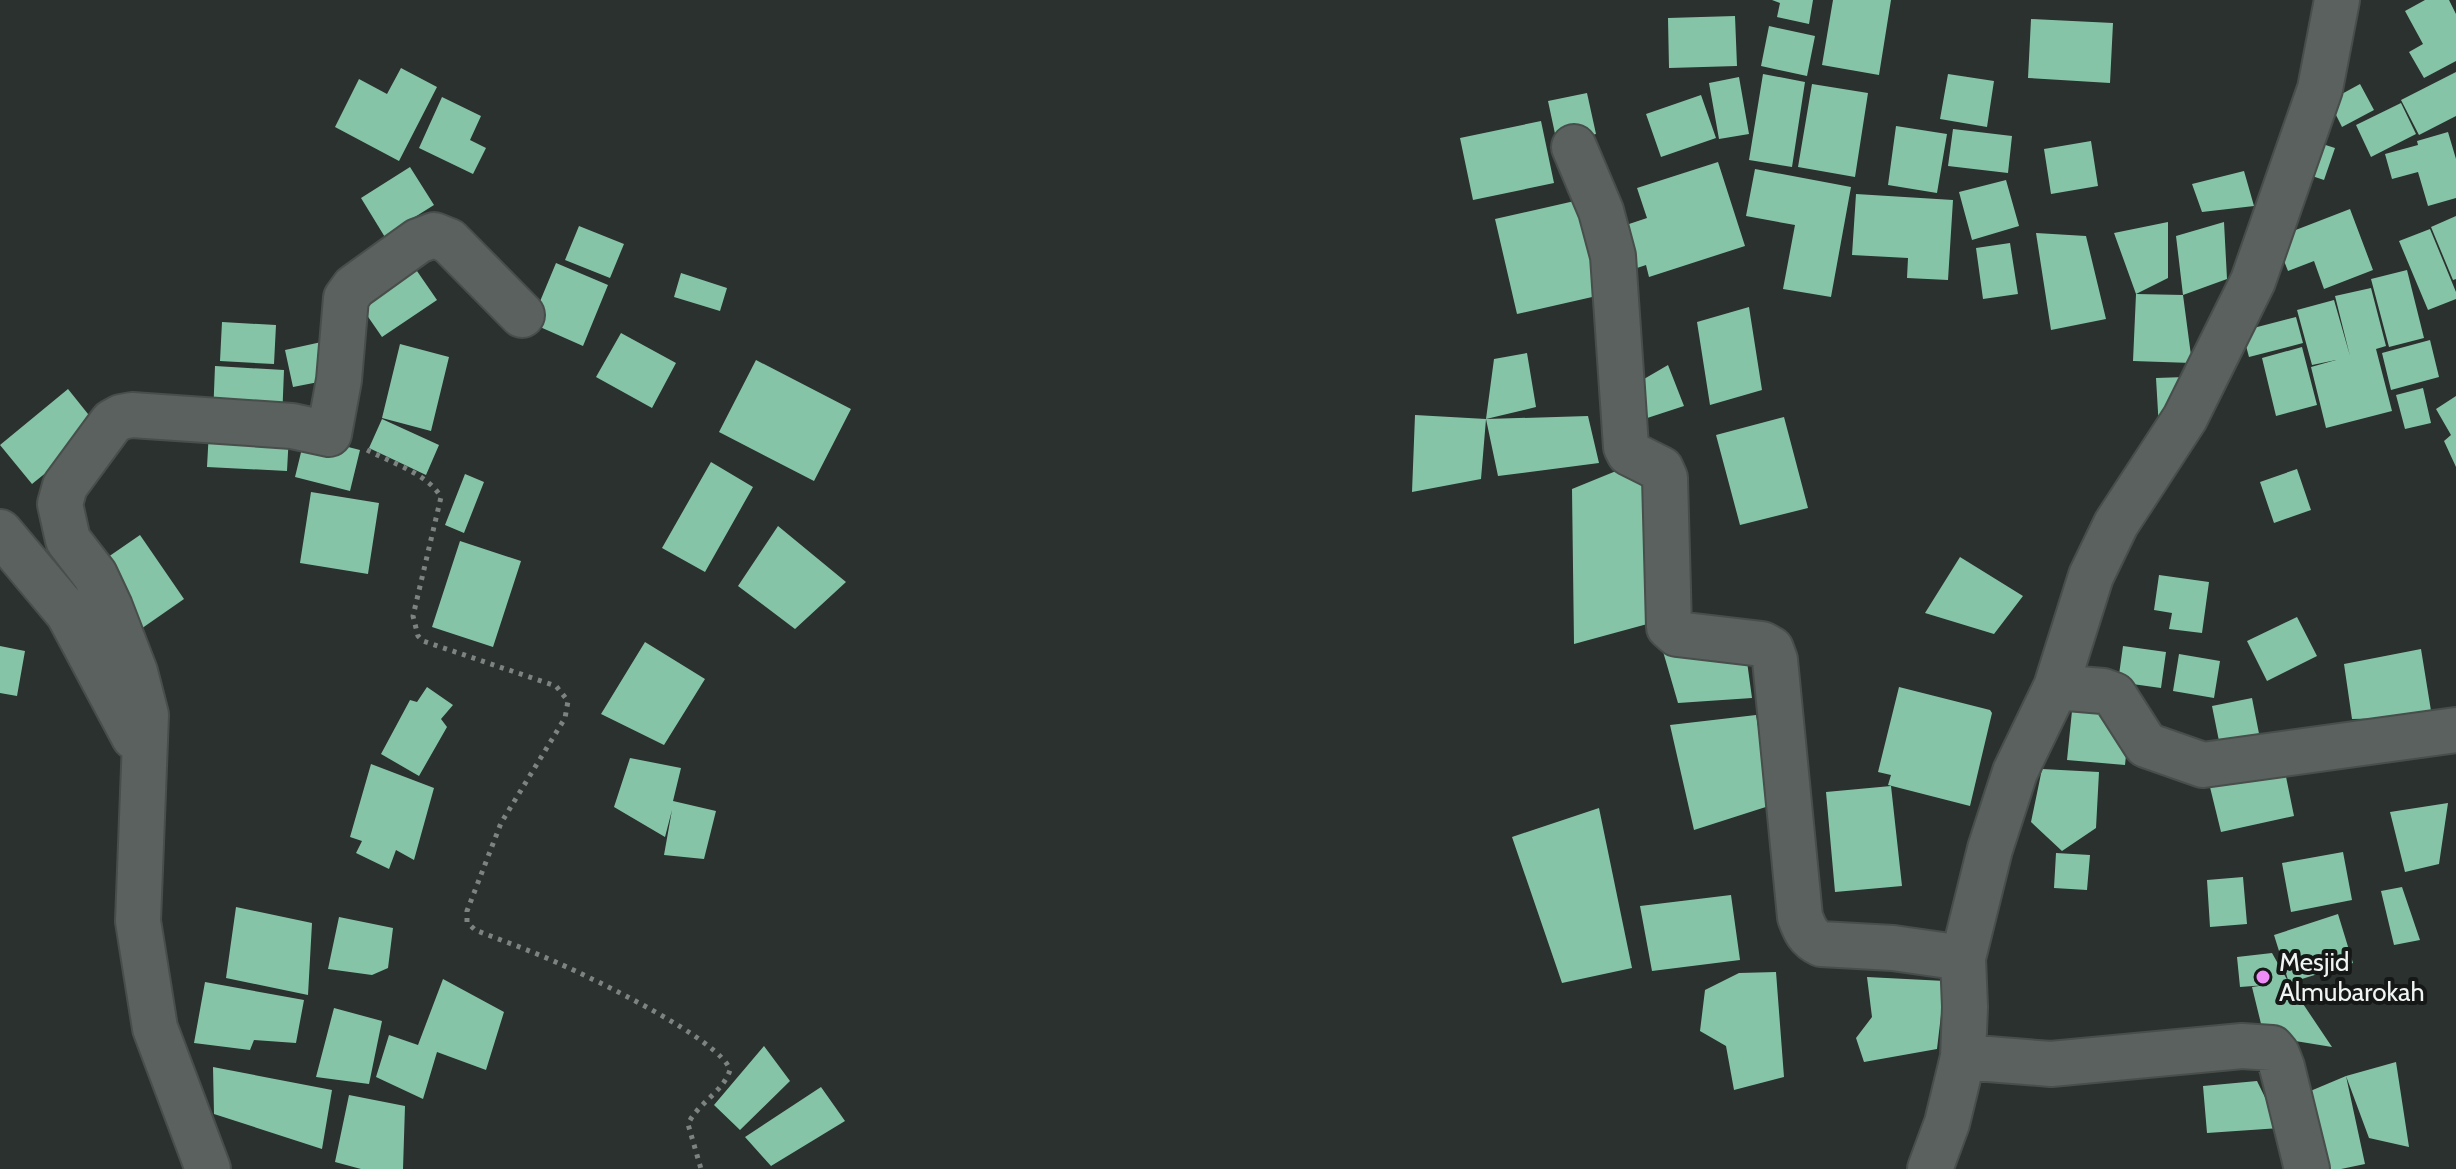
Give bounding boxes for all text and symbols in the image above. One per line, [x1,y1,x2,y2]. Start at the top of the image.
place label: Mesjid Almubarokah [2279,946,2425,1008]
marker: Mesjid Almubarokah [2254,968,2272,986]

